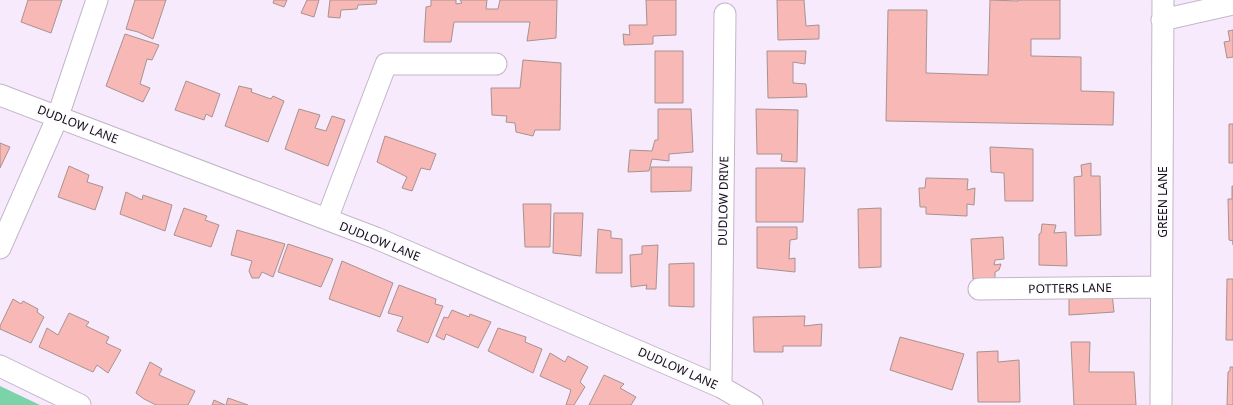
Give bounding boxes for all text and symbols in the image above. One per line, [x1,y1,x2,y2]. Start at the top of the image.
street label: DUDLOW LANE [35,101,121,147]
street label: DUDLOW DRIVE [714,156,732,246]
street label: GREEN LANE [1154,166,1171,238]
street label: DUDLOW LANE [337,217,423,265]
street label: POTTERS LANE [1028,279,1112,297]
street label: DUDLOW LANE [635,343,721,393]

